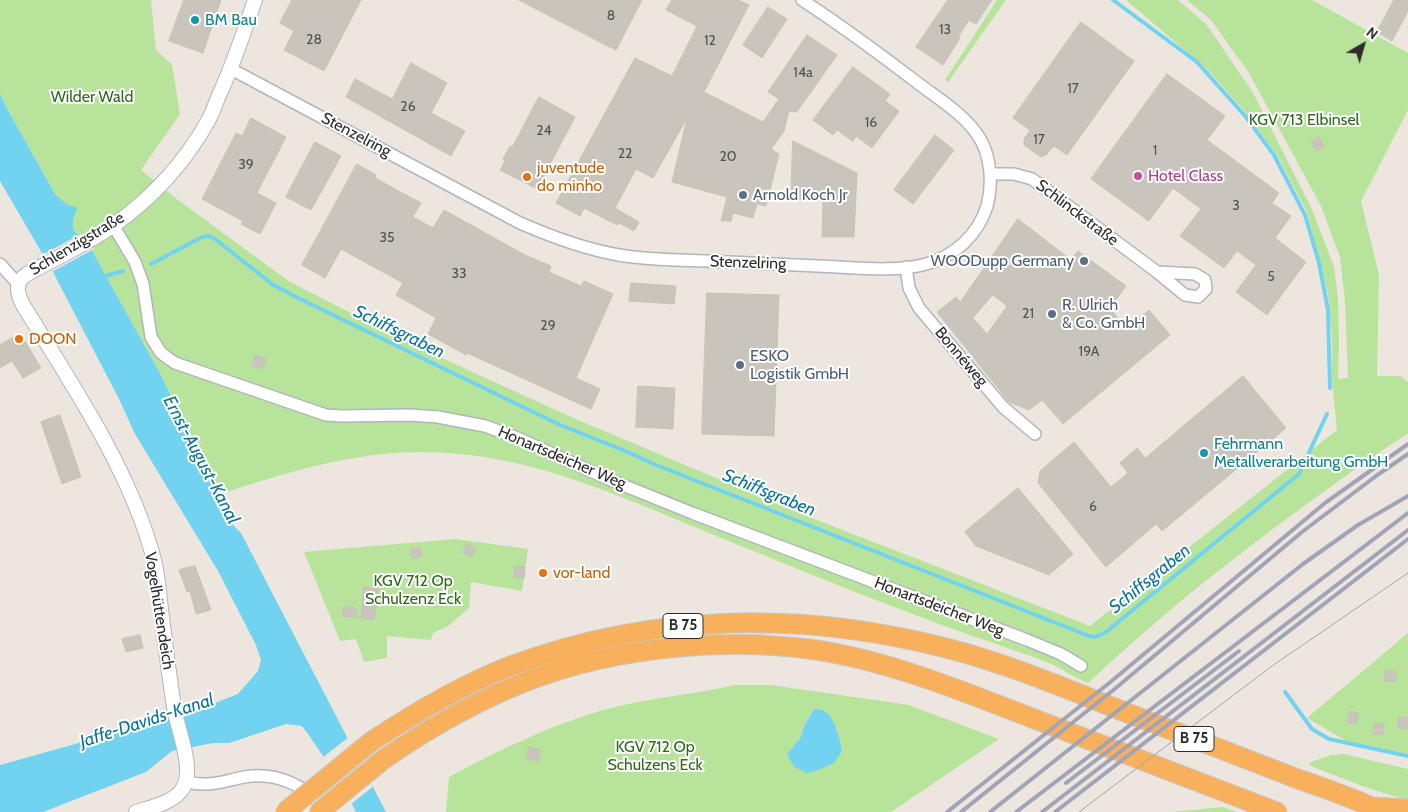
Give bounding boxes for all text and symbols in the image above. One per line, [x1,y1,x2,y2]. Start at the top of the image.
house number: 8 [607,8,615,24]
place label: BM Bau [205,10,257,30]
marker: BM Bau [189,14,201,26]
north arrow [1338,20,1388,70]
house number: 13 [939,22,951,38]
text: N [1363,23,1382,43]
house number: 28 [306,32,322,48]
house number: 12 [704,33,716,49]
house number: 14a [793,65,813,81]
house number: 17 [1067,81,1079,97]
park label: Wilder Wald [51,87,133,107]
house number: 26 [400,99,416,115]
street label: Stenzelring [318,109,394,161]
park label: KGV 713 Elbinsel [1249,110,1359,130]
house number: 16 [865,115,877,131]
house number: 24 [536,123,552,139]
house number: 17 [1033,132,1045,148]
house number: 1 [1153,143,1157,159]
house number: 22 [618,146,632,162]
house number: 20 [719,149,737,165]
house number: 39 [238,157,254,173]
place label: juventude do minho [537,158,604,196]
place label: Hotel Class [1148,166,1223,186]
marker: Hotel Class [1132,170,1144,182]
marker: juventude do minho [521,171,533,183]
street label: Schlinckstraße [1032,176,1122,250]
place label: Arnold Koch Jr [753,185,848,205]
marker: Arnold Koch Jr [737,189,749,201]
house number: 3 [1232,198,1240,214]
street label: Schlenzigstraße [26,208,128,280]
house number: 35 [379,230,395,246]
place label: WOODupp Germany [931,251,1074,271]
street label: Stenzelring [710,252,786,274]
marker: WOODupp Germany [1078,255,1090,267]
house number: 33 [451,266,467,282]
house number: 5 [1267,269,1275,285]
place label: R. Ulrich & Co. GmbH [1062,295,1145,333]
water label: Schiffsgraben [350,301,448,363]
house number: 21 [1022,306,1034,322]
marker: R. Ulrich & Co. GmbH [1046,308,1058,320]
house number: 29 [540,318,556,334]
street label: Bonnéweg [930,323,992,391]
place label: DOON [29,329,77,349]
marker: DOON [13,333,25,345]
house number: 19A [1079,344,1099,360]
place label: ESKO Logistik GmbH [750,346,849,384]
marker: ESKO Logistik GmbH [734,359,746,371]
water label: Ernst-August-Kanal [158,392,244,528]
street label: Honartsdeicher Weg [495,422,629,494]
place label: Fehrmann Metallverarbeitung GmbH [1214,434,1388,472]
marker: Fehrmann Metallverarbeitung GmbH [1198,447,1210,459]
water label: Schiffsgraben [719,465,819,521]
house number: 6 [1089,499,1097,515]
water label: Schiffsgraben [1105,540,1195,618]
street label: Vogelhüttendeich [140,551,178,671]
place label: vor-land [553,563,610,583]
marker: vor-land [537,567,549,579]
park label: KGV 712 Op Schulzenz Eck [365,571,461,609]
street label: Honartsdeicher Weg [871,573,1007,641]
road number: B 75 [663,614,703,638]
water label: Jaffe-Davids-Kanal [77,689,217,753]
road number: B 75 [1174,726,1214,752]
park label: KGV 712 Op Schulzens Eck [607,737,703,775]

